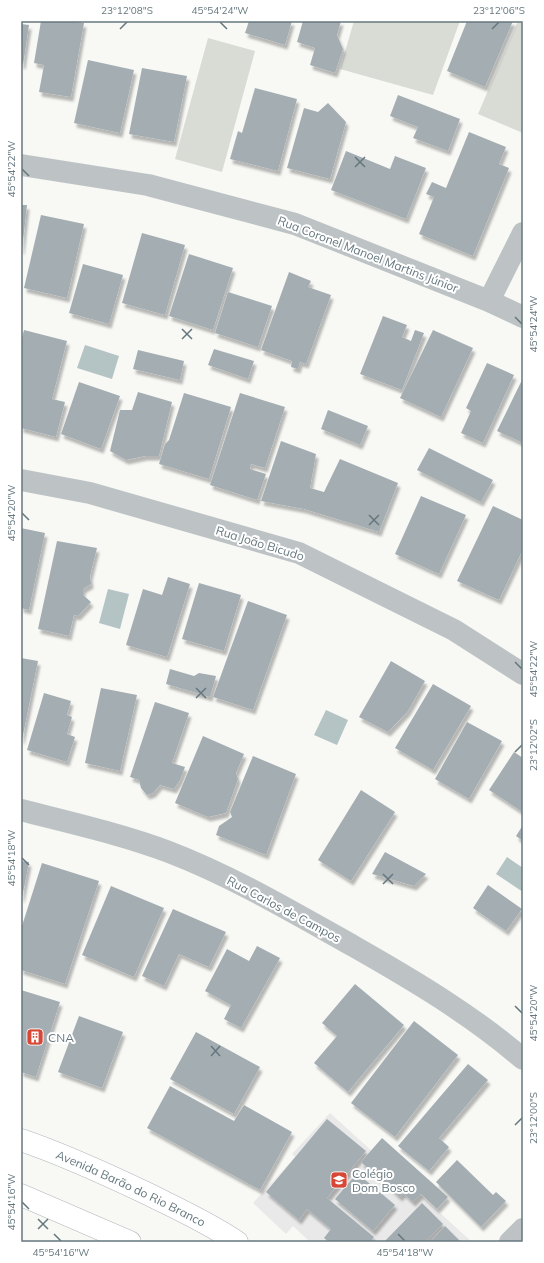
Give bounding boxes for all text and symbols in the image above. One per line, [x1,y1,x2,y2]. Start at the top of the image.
text: 23°12'08"S [101,4,153,17]
text: 45°54'24"W [192,4,248,17]
text: 23°12'06"S [473,4,525,17]
text: 45°54'22"W [5,141,18,197]
street label: Rua Coronel Manoel Martins Júnior [276,213,461,296]
text: 45°54'24"W [527,296,540,352]
text: 45°54'20"W [5,485,18,541]
street label: Rua João Bicudo [214,522,306,564]
text: 45°54'22"W [527,641,540,697]
text: 23°12'02"S [527,719,540,771]
text: 45°54'18"W [5,830,18,886]
street label: Rua Carlos de Campos [225,873,343,945]
text: 45°54'20"W [527,985,540,1041]
building icon: CNA [25,1027,45,1047]
place label: CNA [48,1030,74,1045]
text: 23°12'00"S [527,1092,540,1144]
street label: Avenida Barão do Rio Branco [54,1146,209,1229]
place label: Colégio Dom Bosco [352,1166,415,1195]
school or university icon: Colégio Dom Bosco [329,1170,349,1190]
text: 45°54'16"W [5,1174,18,1230]
text: 45°54'16"W [33,1246,89,1259]
text: 45°54'18"W [377,1246,433,1259]

